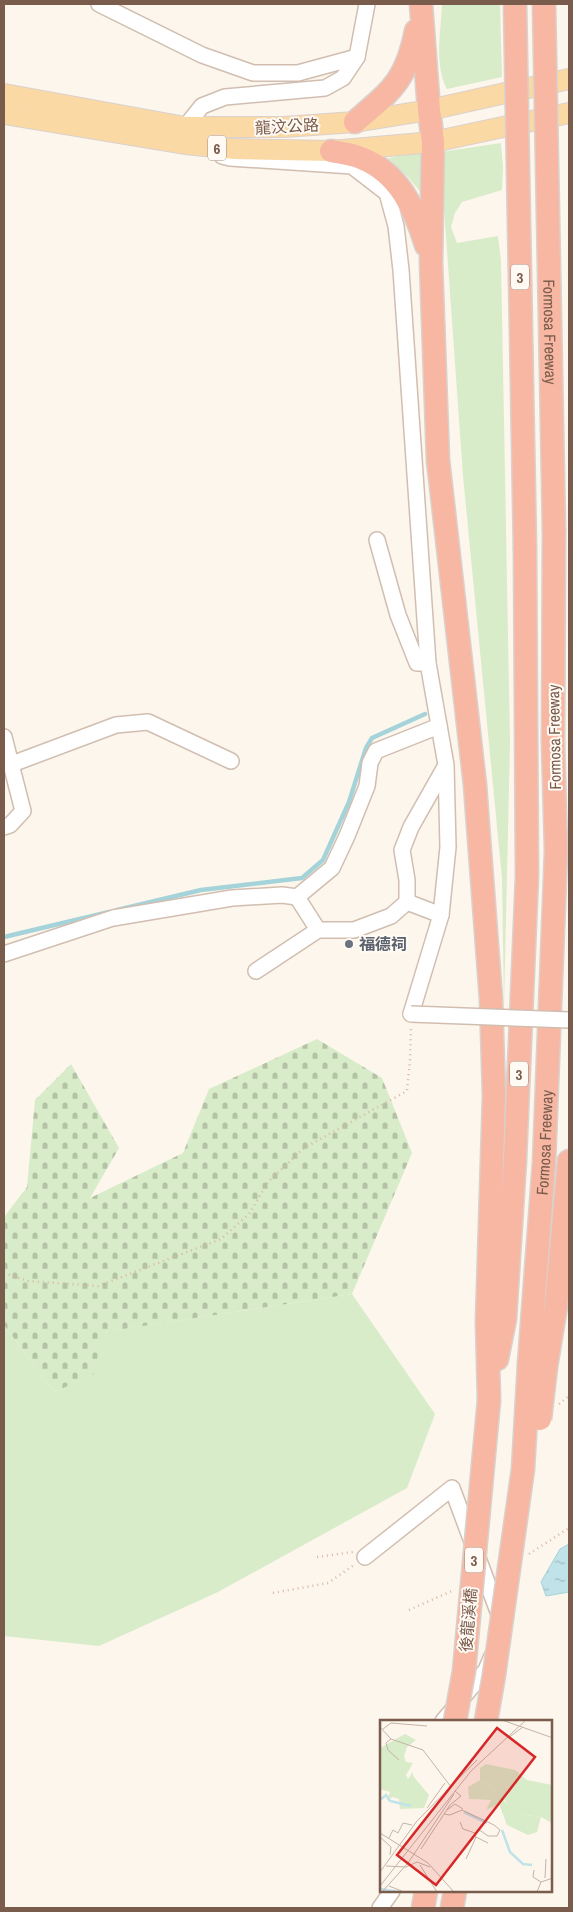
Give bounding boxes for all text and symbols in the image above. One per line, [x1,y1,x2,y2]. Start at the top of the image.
street label: 龍汶公路 [254,113,320,139]
road number: 6 [208,136,226,160]
road number: 3 [511,264,529,290]
street label: Formosa Freeway [538,279,562,385]
street label: Formosa Freeway [542,684,566,790]
place label: 福德祠 [359,933,407,955]
marker: 福德祠 [343,938,355,950]
road number: 3 [510,1062,528,1086]
street label: Formosa Freeway [531,1089,558,1196]
road number: 3 [465,1548,483,1572]
street label: 後龍溪橋 [454,1587,482,1653]
inset map [380,1720,553,1892]

